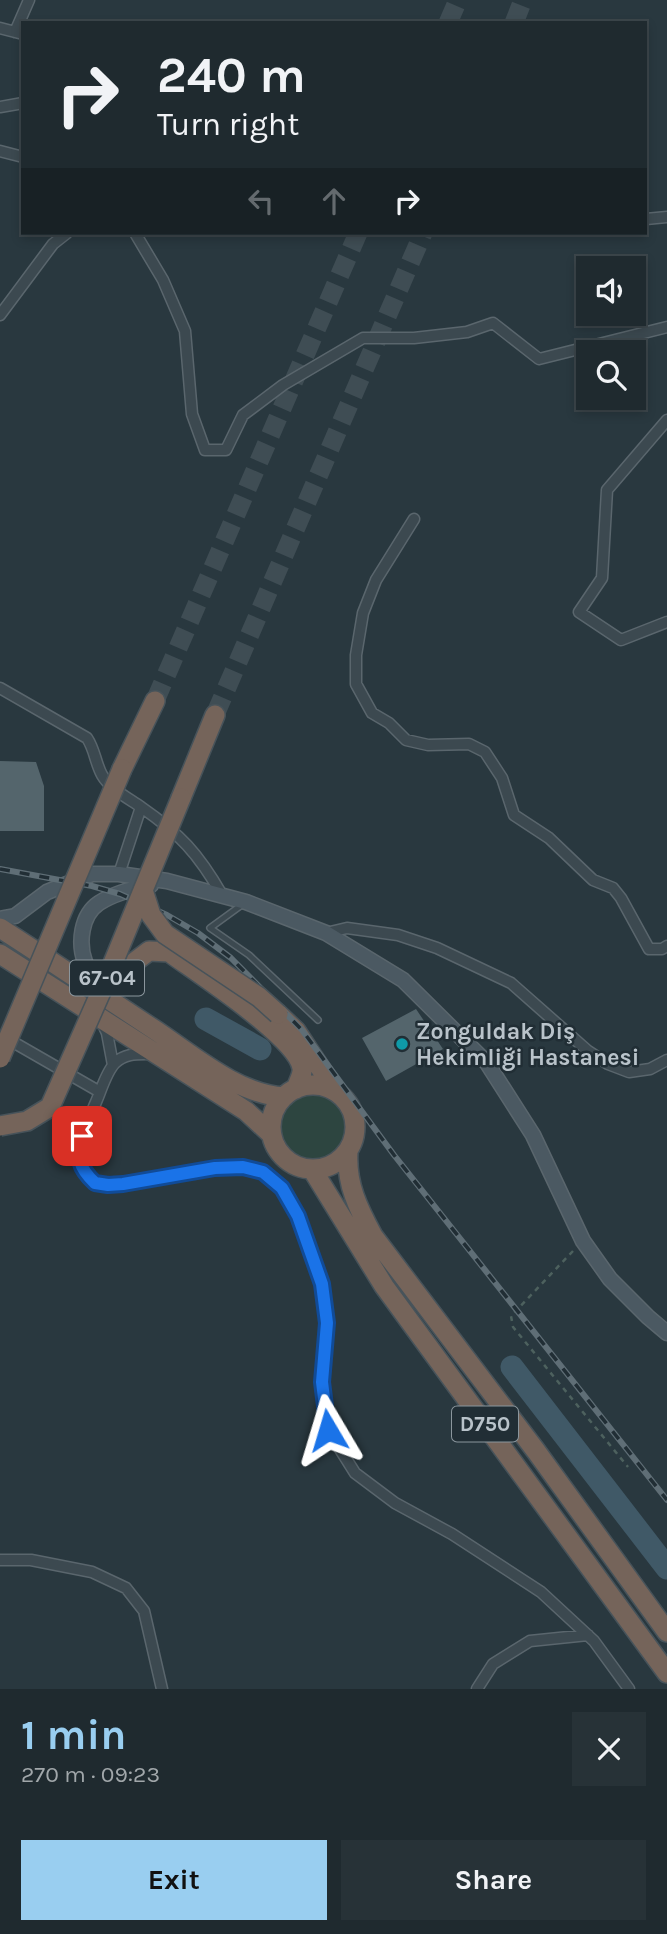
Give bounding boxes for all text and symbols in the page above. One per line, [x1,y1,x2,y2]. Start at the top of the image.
text: 240 m [157,47,306,104]
icon: right [42,49,133,140]
text: Turn right [157,106,299,143]
icon: left [242,182,280,220]
icon: ahead [315,182,353,220]
icon: right [388,182,426,220]
map controls [576,256,646,410]
button: sound [576,256,646,326]
button: search [576,340,646,410]
road number: 67-04 [70,960,144,996]
place label: Zonguldak Diş Hekimliği Hastanesi [416,1018,639,1071]
marker: Zonguldak Diş Hekimliği Hastanesi [394,1036,410,1052]
pin [52,1106,112,1166]
icon: arrive [63,1117,101,1155]
position arrow [291,1393,365,1467]
road number: D750 [452,1406,518,1442]
text: 1 min [21,1710,126,1760]
button: close [572,1712,646,1786]
text: 270 m · 09:23 [21,1761,160,1788]
button: Exit [21,1840,327,1920]
button: Share [341,1840,646,1920]

